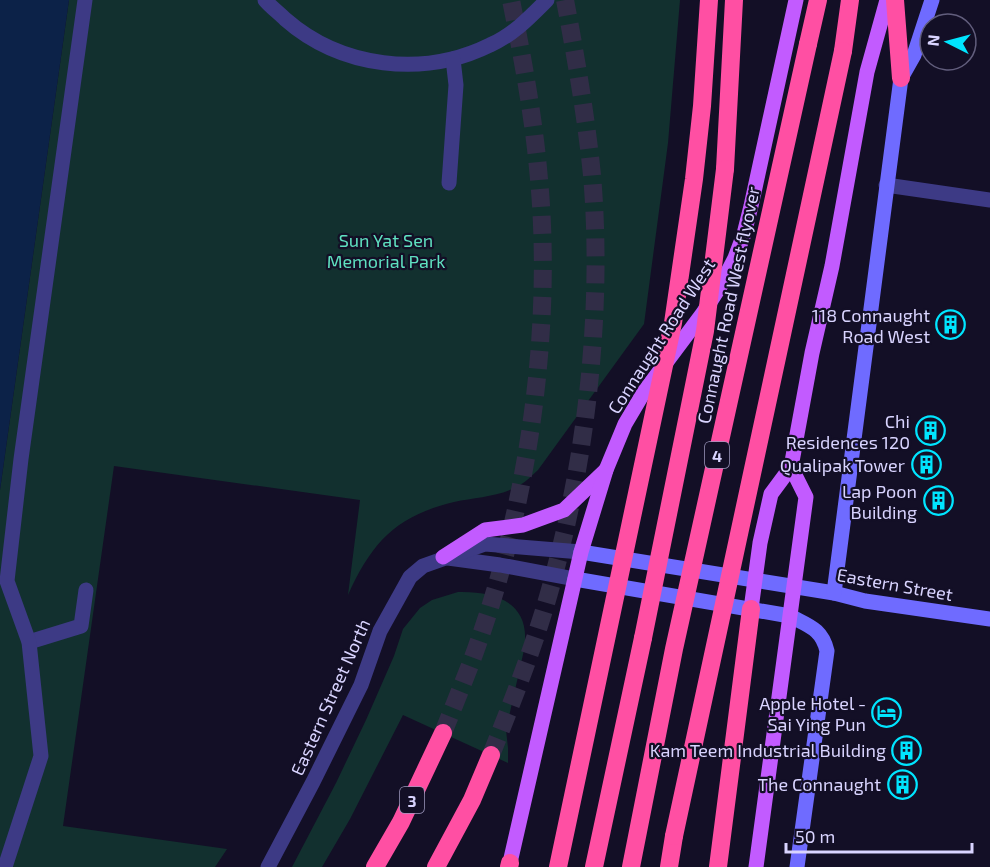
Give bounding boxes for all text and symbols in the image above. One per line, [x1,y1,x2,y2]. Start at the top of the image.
north arrow [918,12,978,72]
text: N [923,34,943,47]
street label: Connaught Road West flyover [692,184,764,426]
park label: Sun Yat Sen Memorial Park [327,229,445,272]
street label: Connaught Road West [603,254,719,418]
place label: 118 Connaught Road West [812,304,930,347]
building icon: 118 Connaught Road West [935,309,967,341]
place label: Chi Residences 120 [786,410,910,453]
building icon: Chi Residences 120 [915,415,947,447]
road number: 4 [705,442,729,468]
building icon: Qualipak Tower [910,449,942,481]
place label: Qualipak Tower [780,454,905,476]
place label: Lap Poon Building [842,480,917,523]
building icon: Lap Poon Building [922,485,954,517]
street label: Eastern Street [835,563,955,605]
street label: Eastern Street North [286,615,374,779]
place label: Apple Hotel - Sai Ying Pun [759,692,866,735]
hotel icon: Apple Hotel - Sai Ying Pun [871,697,903,729]
building icon: Kam Teem Industrial Building [891,734,923,766]
place label: Kam Teem Industrial Building [650,739,886,761]
building icon: The Connaught [886,768,918,800]
place label: The Connaught [758,773,881,795]
road number: 3 [400,787,424,813]
scale bar [786,816,972,854]
text: 50 m [795,825,835,847]

